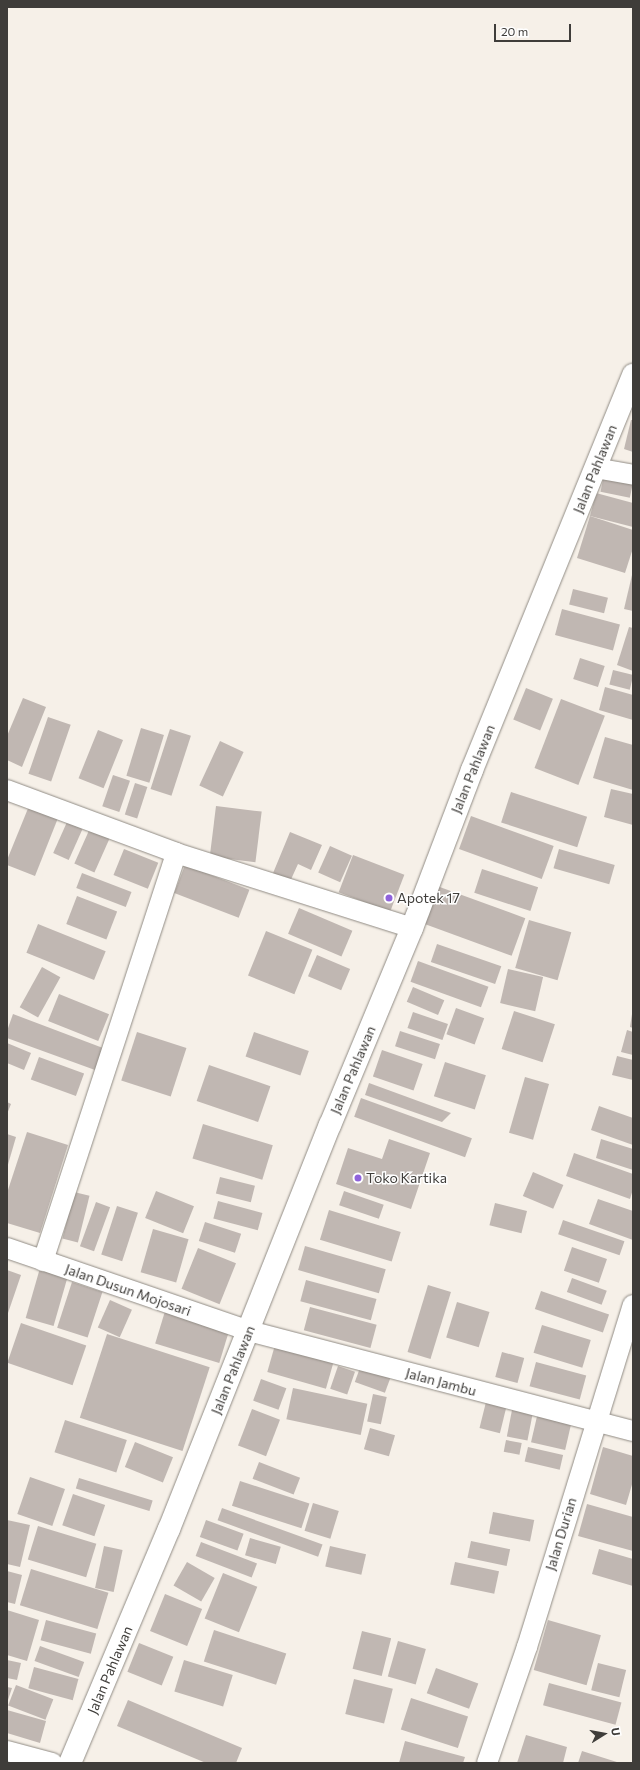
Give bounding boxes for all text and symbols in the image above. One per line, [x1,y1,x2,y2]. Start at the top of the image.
scale bar [496,16,573,42]
text: 20 m [501,24,528,38]
street label: Jalan Pahlawan [570,422,620,516]
street label: Jalan Pahlawan [448,722,498,816]
place label: Apotek 17 [397,890,460,906]
marker: Apotek 17 [384,893,394,903]
street label: Jalan Pahlawan [327,1023,379,1117]
place label: Toko Kartika [366,1170,447,1186]
marker: Toko Kartika [353,1173,363,1183]
street label: Jalan Dusun Mojosari [63,1261,193,1319]
street label: Jalan Pahlawan [208,1323,258,1417]
street label: Jalan Jambu [404,1364,478,1400]
street label: Jalan Durian [542,1495,580,1573]
street label: Jalan Pahlawan [84,1623,136,1717]
north arrow [584,1714,624,1754]
text: U [609,1726,623,1737]

